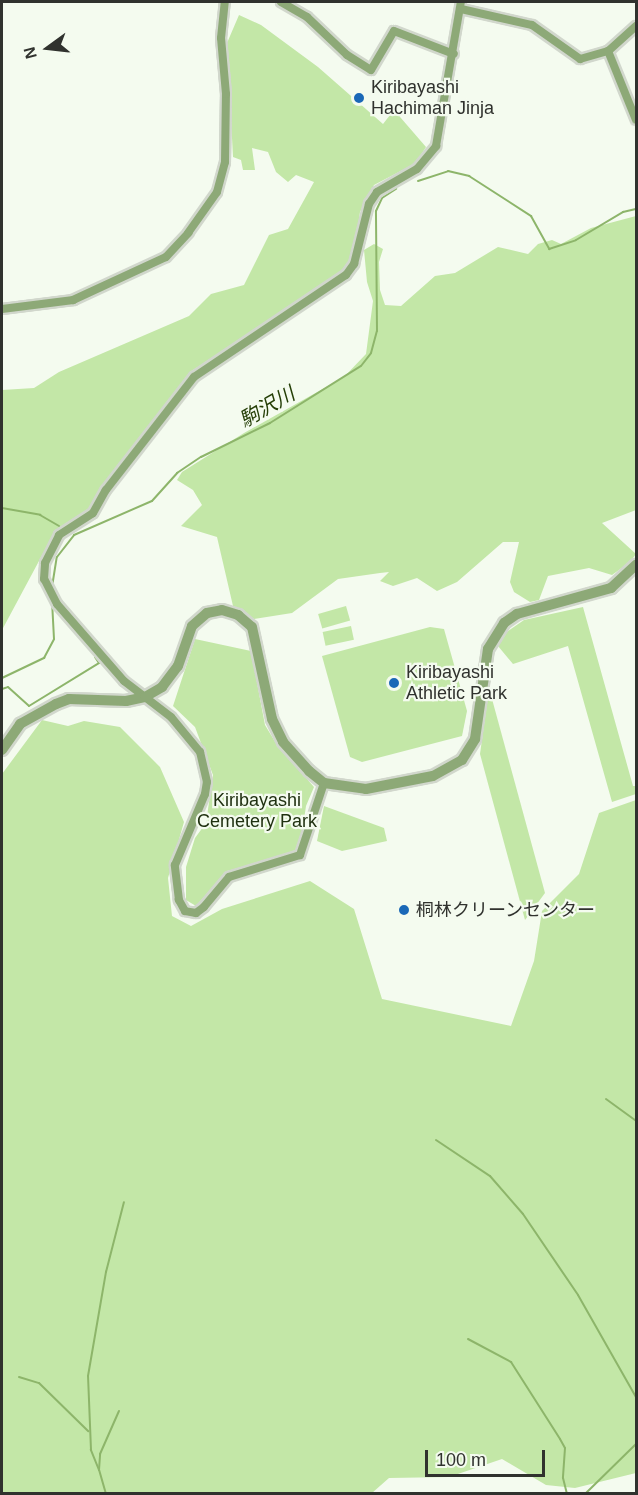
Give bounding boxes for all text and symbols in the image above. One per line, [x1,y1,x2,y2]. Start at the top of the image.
north arrow [18,18,78,78]
text: N [20,45,40,61]
place label: Kiribayashi Hachiman Jinja [371,77,494,119]
marker: Kiribayashi Hachiman Jinja [352,91,366,105]
water label: 駒沢川 [235,382,299,432]
place label: Kiribayashi Athletic Park [406,662,507,704]
marker: Kiribayashi Athletic Park [387,676,401,690]
park label: Kiribayashi Cemetery Park [197,790,317,832]
place label: 桐林クリーンセンター [416,899,596,921]
marker: 桐林クリーンセンター [397,903,411,917]
scale bar [428,1438,548,1476]
text: 100 m [436,1450,486,1470]

